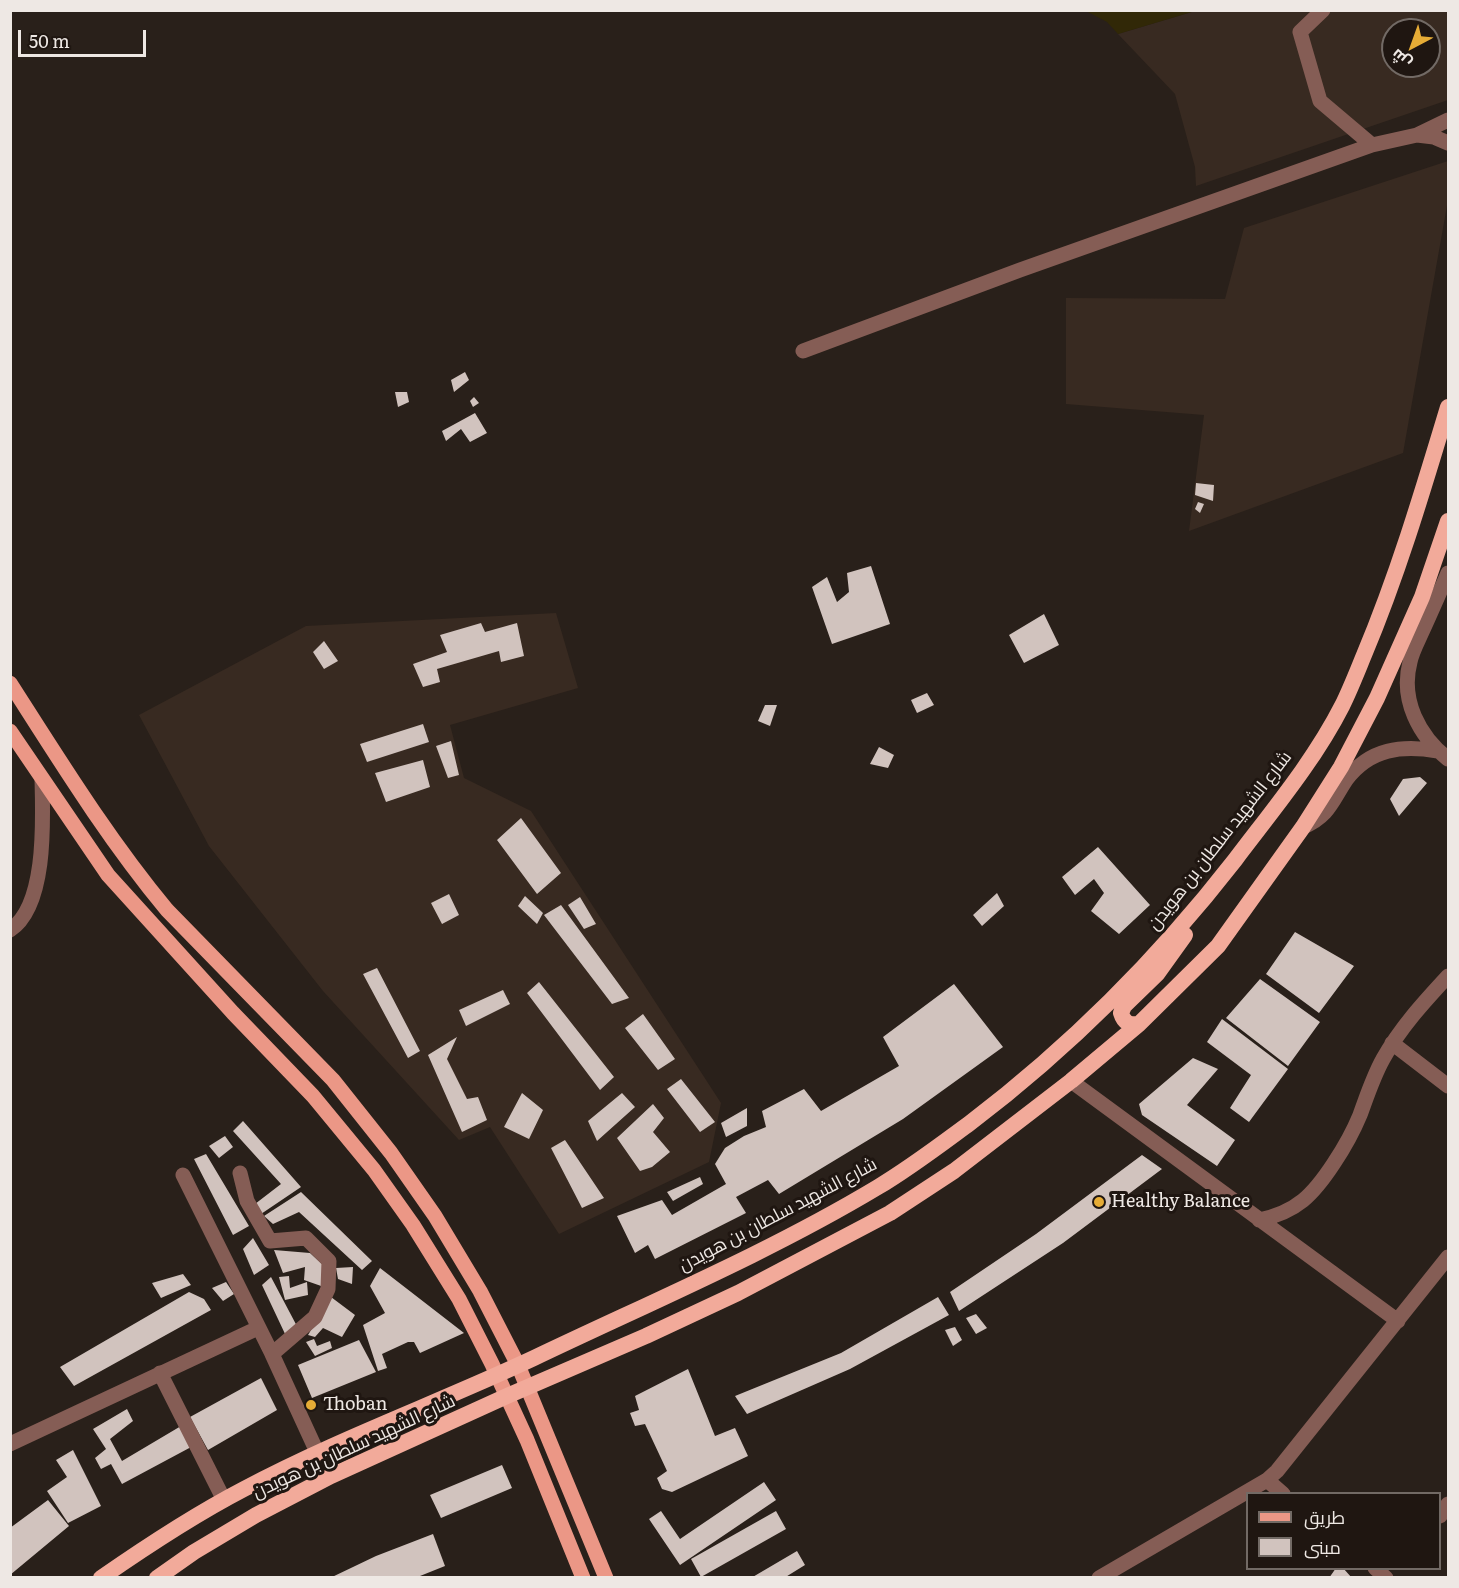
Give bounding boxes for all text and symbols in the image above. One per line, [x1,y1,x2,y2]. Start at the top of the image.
scale bar [21,18,148,56]
north arrow [1381,18,1441,78]
text: 50 m [29,27,70,54]
text: ش [1385,44,1416,76]
street label: شارع الشهيد سلطان بن هويدن [1143,747,1297,935]
street label: شارع الشهيد سلطان بن هويدن [675,1154,881,1276]
place label: Healthy Balance [1111,1191,1250,1213]
marker: Healthy Balance [1092,1195,1106,1209]
street label: شارع الشهيد سلطان بن هويدن [249,1390,459,1504]
place label: Thoban [323,1394,387,1416]
marker: Thoban [304,1398,318,1412]
legend [1246,1492,1441,1570]
text: طريق [1304,1503,1345,1530]
text: مبنى [1304,1533,1341,1560]

